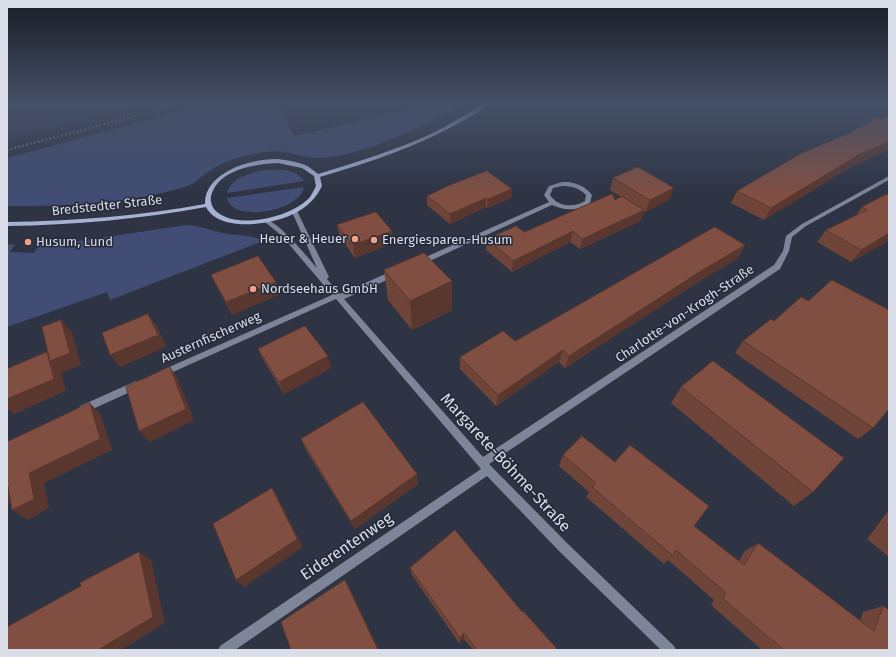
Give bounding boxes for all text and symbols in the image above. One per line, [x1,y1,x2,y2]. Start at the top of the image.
street label: Bredstedter Straße [51,192,163,220]
place label: Heuer & Heuer [259,231,347,247]
place label: Energiesparen-Husum [382,232,512,248]
place label: Husum, Lund [36,234,113,250]
marker: Heuer & Heuer [350,234,360,244]
marker: Energiesparen-Husum [369,235,379,245]
marker: Husum, Lund [23,237,33,247]
street label: Charlotte-von-Krogh-Straße [613,262,757,366]
place label: Nordseehaus GmbH [261,281,378,297]
marker: Nordseehaus GmbH [248,284,258,294]
street label: Austernfischerweg [159,309,263,367]
street label: Margarete-Böhme-Straße [436,390,574,536]
street label: Eiderentenweg [297,509,397,585]

